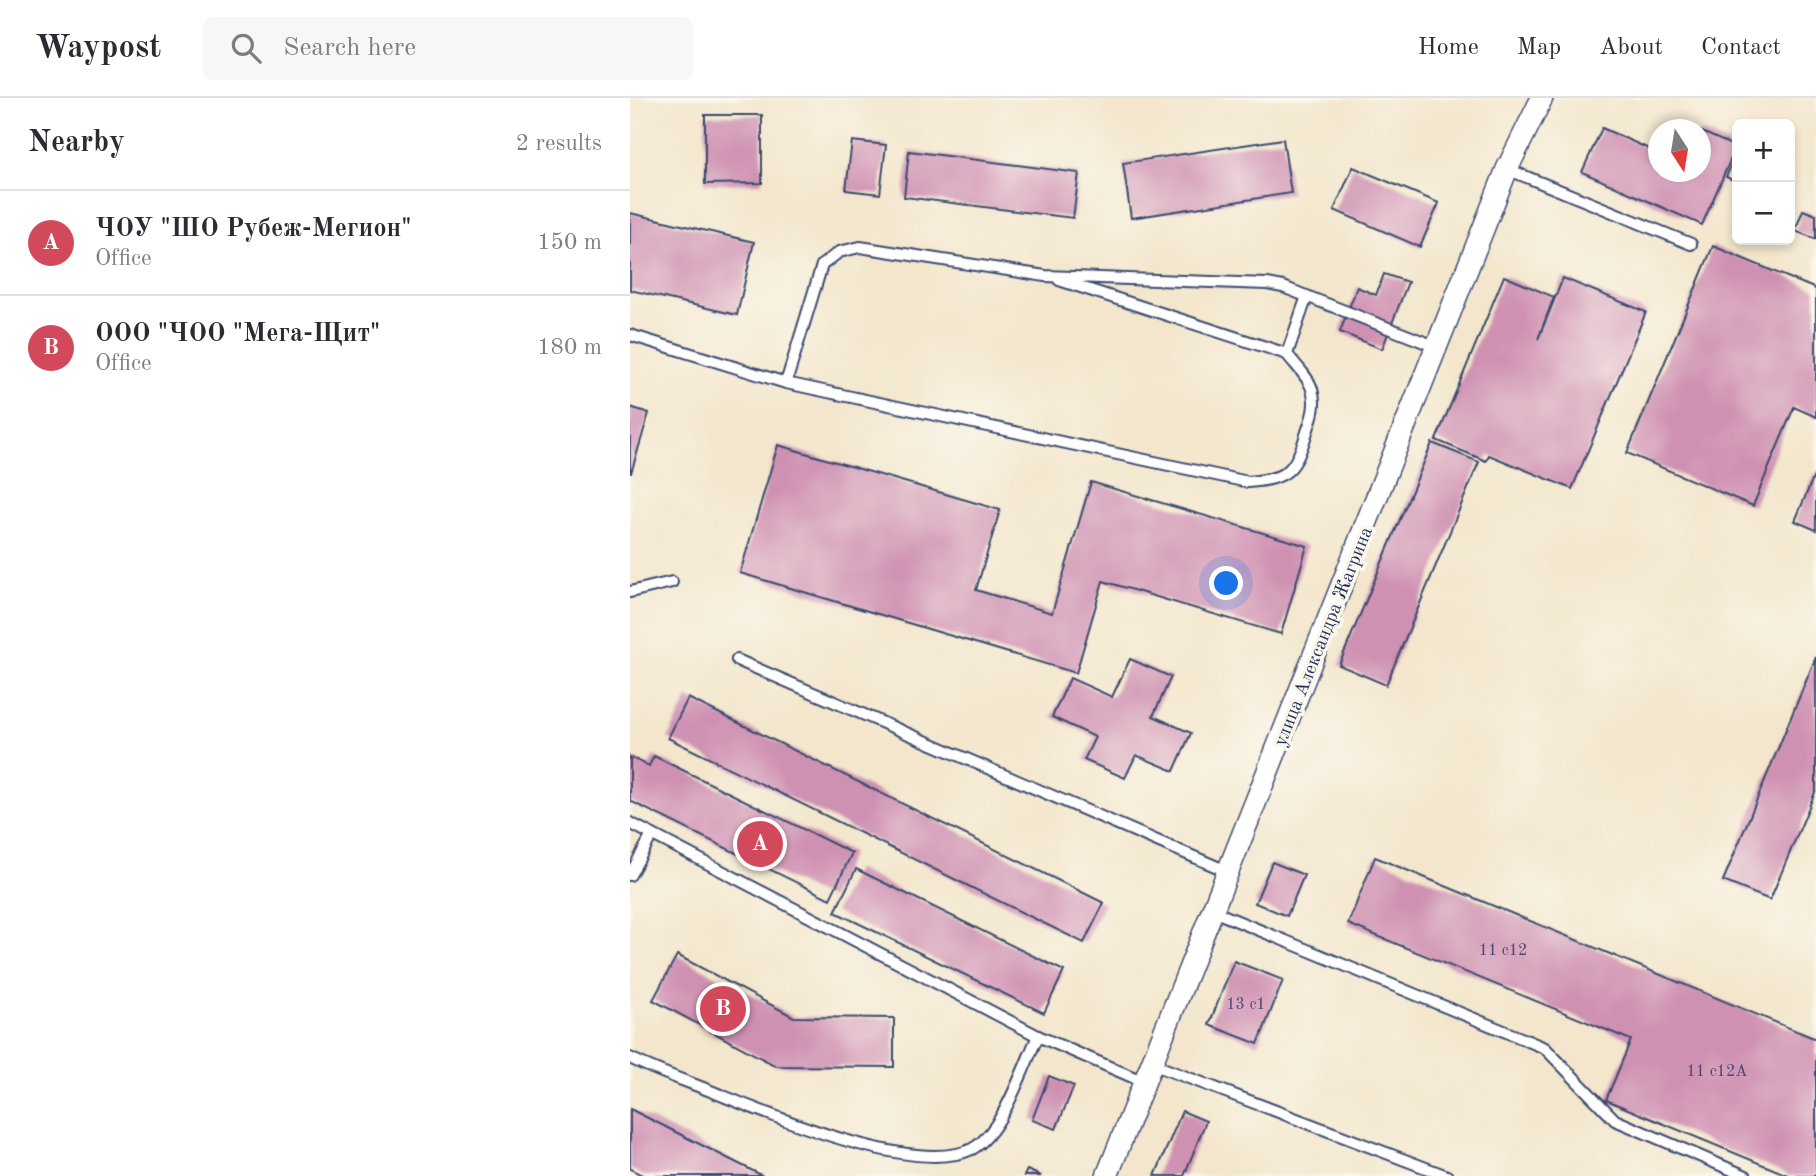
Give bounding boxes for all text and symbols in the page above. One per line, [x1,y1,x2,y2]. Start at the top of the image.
search box [203,17,693,80]
icon: search [227,29,265,67]
text: Waypost [35,32,161,65]
text: Search here [283,35,416,61]
text: Home [1418,36,1479,60]
text: Map [1517,36,1561,60]
text: About [1599,36,1663,60]
text: Contact [1701,36,1781,60]
north arrow [1648,119,1711,182]
map controls [1732,119,1795,245]
button: + [1732,119,1795,182]
text: Nearby [28,128,125,158]
text: 2 results [516,132,602,155]
button: − [1732,182,1795,245]
text: ЧОУ "ШО Рубеж-Мегион" [95,216,411,242]
text: A [42,231,60,254]
text: 150 m [537,231,602,254]
text: Office [95,247,152,270]
text: ООО "ЧОО "Мега-Щит" [95,321,380,347]
text: B [43,336,59,359]
text: 180 m [537,336,602,359]
text: Office [95,352,152,375]
street label: улица Александра Жагрина [1272,524,1377,749]
your location [1209,566,1243,600]
pin: A [737,818,783,870]
house number: 11 с12 [1479,943,1527,959]
pin: B [700,983,746,1035]
house number: 13 с1 [1226,997,1266,1013]
house number: 11 с12А [1687,1064,1747,1080]

